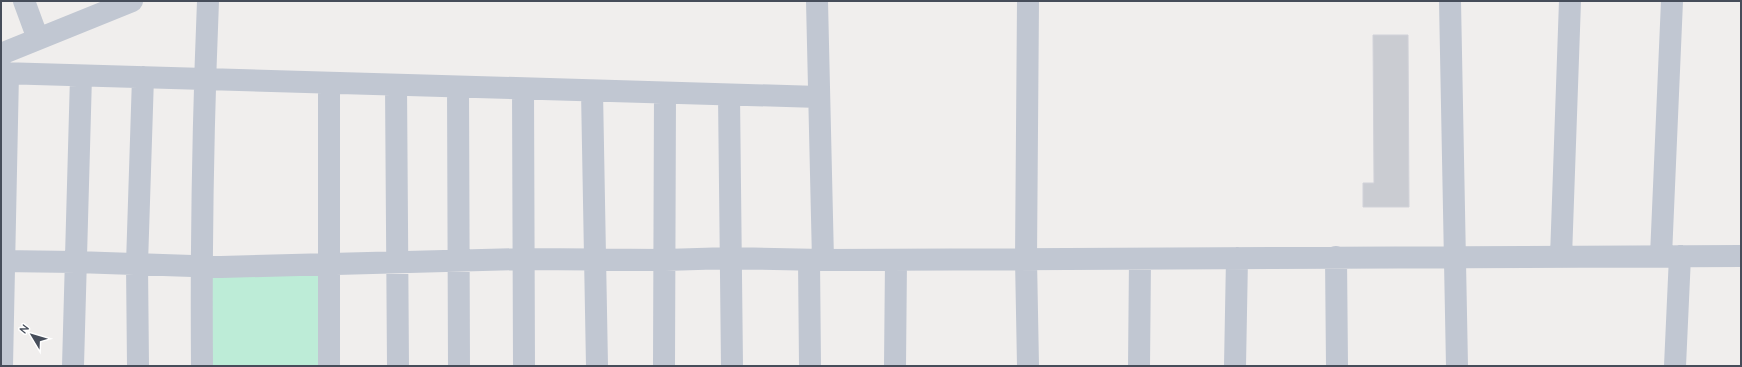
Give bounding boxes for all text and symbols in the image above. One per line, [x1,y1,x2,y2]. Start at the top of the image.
north arrow [12,315,52,355]
text: N [16,321,32,336]

